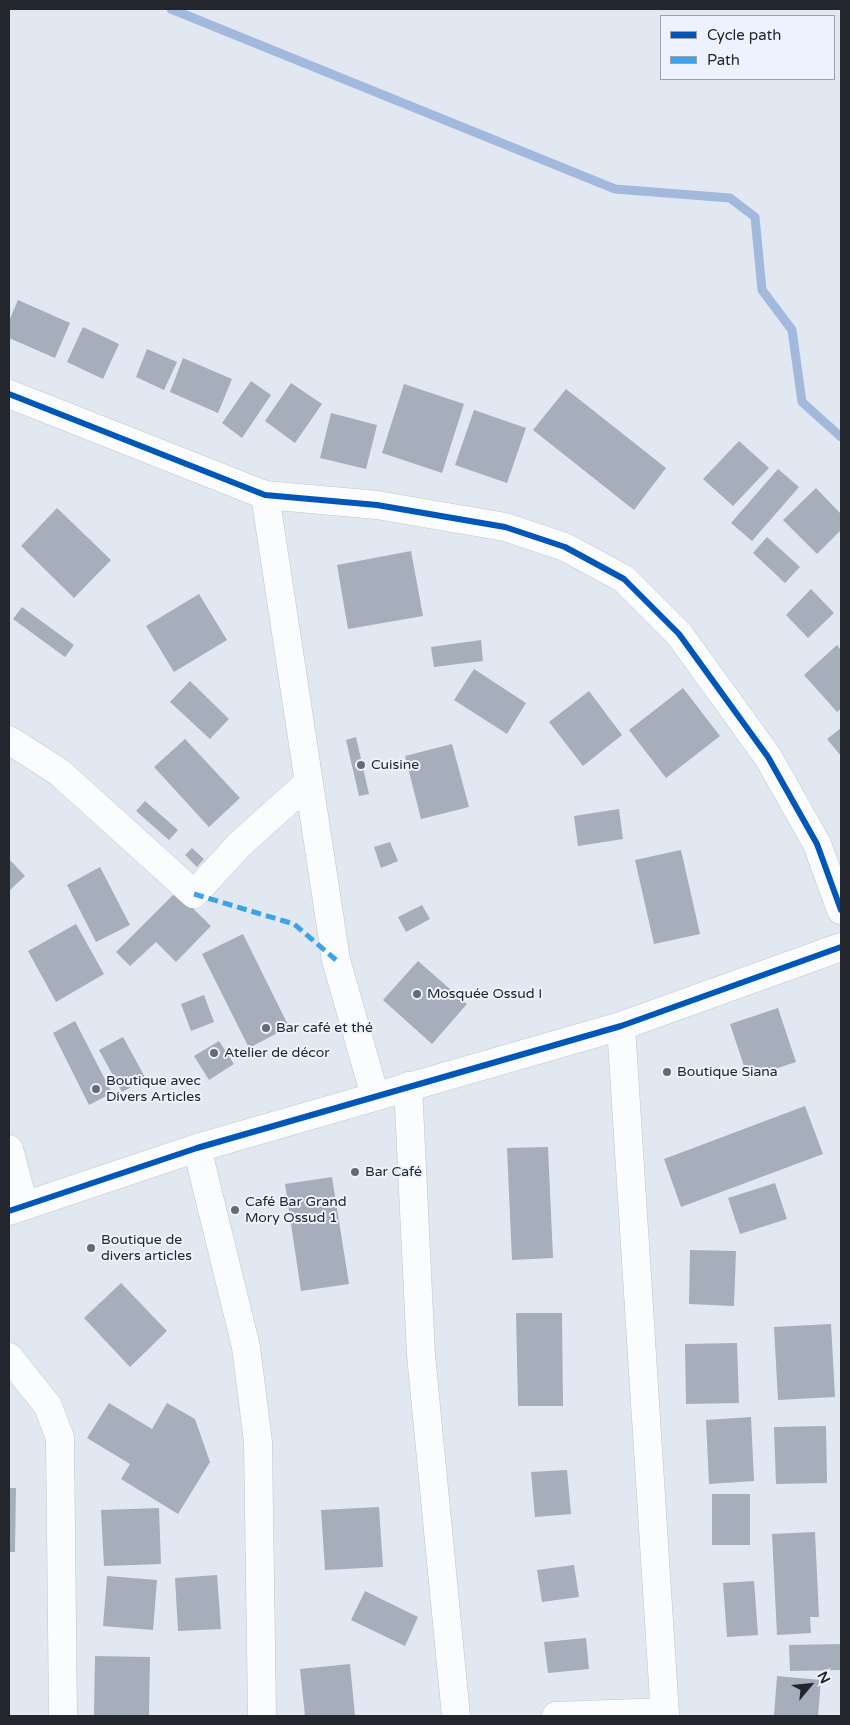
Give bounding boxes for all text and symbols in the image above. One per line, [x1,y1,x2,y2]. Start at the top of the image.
legend [660,15,835,80]
text: Cycle path [707,26,781,44]
text: Path [707,51,740,69]
place label: Cuisine [371,757,419,773]
marker: Cuisine [355,759,367,771]
place label: Mosquée Ossud I [427,986,542,1002]
marker: Mosquée Ossud I [411,988,423,1000]
place label: Bar café et thé [276,1020,373,1036]
marker: Bar café et thé [260,1022,272,1034]
place label: Atelier de décor [224,1045,330,1061]
marker: Atelier de décor [208,1047,220,1059]
place label: Boutique Siana [677,1064,778,1080]
marker: Boutique Siana [661,1066,673,1078]
place label: Boutique avec Divers Articles [106,1073,201,1106]
marker: Boutique avec Divers Articles [90,1083,102,1095]
place label: Bar Café [365,1164,422,1180]
marker: Bar Café [349,1166,361,1178]
place label: Café Bar Grand Mory Ossud 1 [245,1194,347,1226]
marker: Café Bar Grand Mory Ossud 1 [229,1204,241,1216]
place label: Boutique de divers articles [101,1232,192,1264]
marker: Boutique de divers articles [85,1242,97,1254]
north arrow [785,1660,835,1710]
text: N [814,1669,834,1687]

